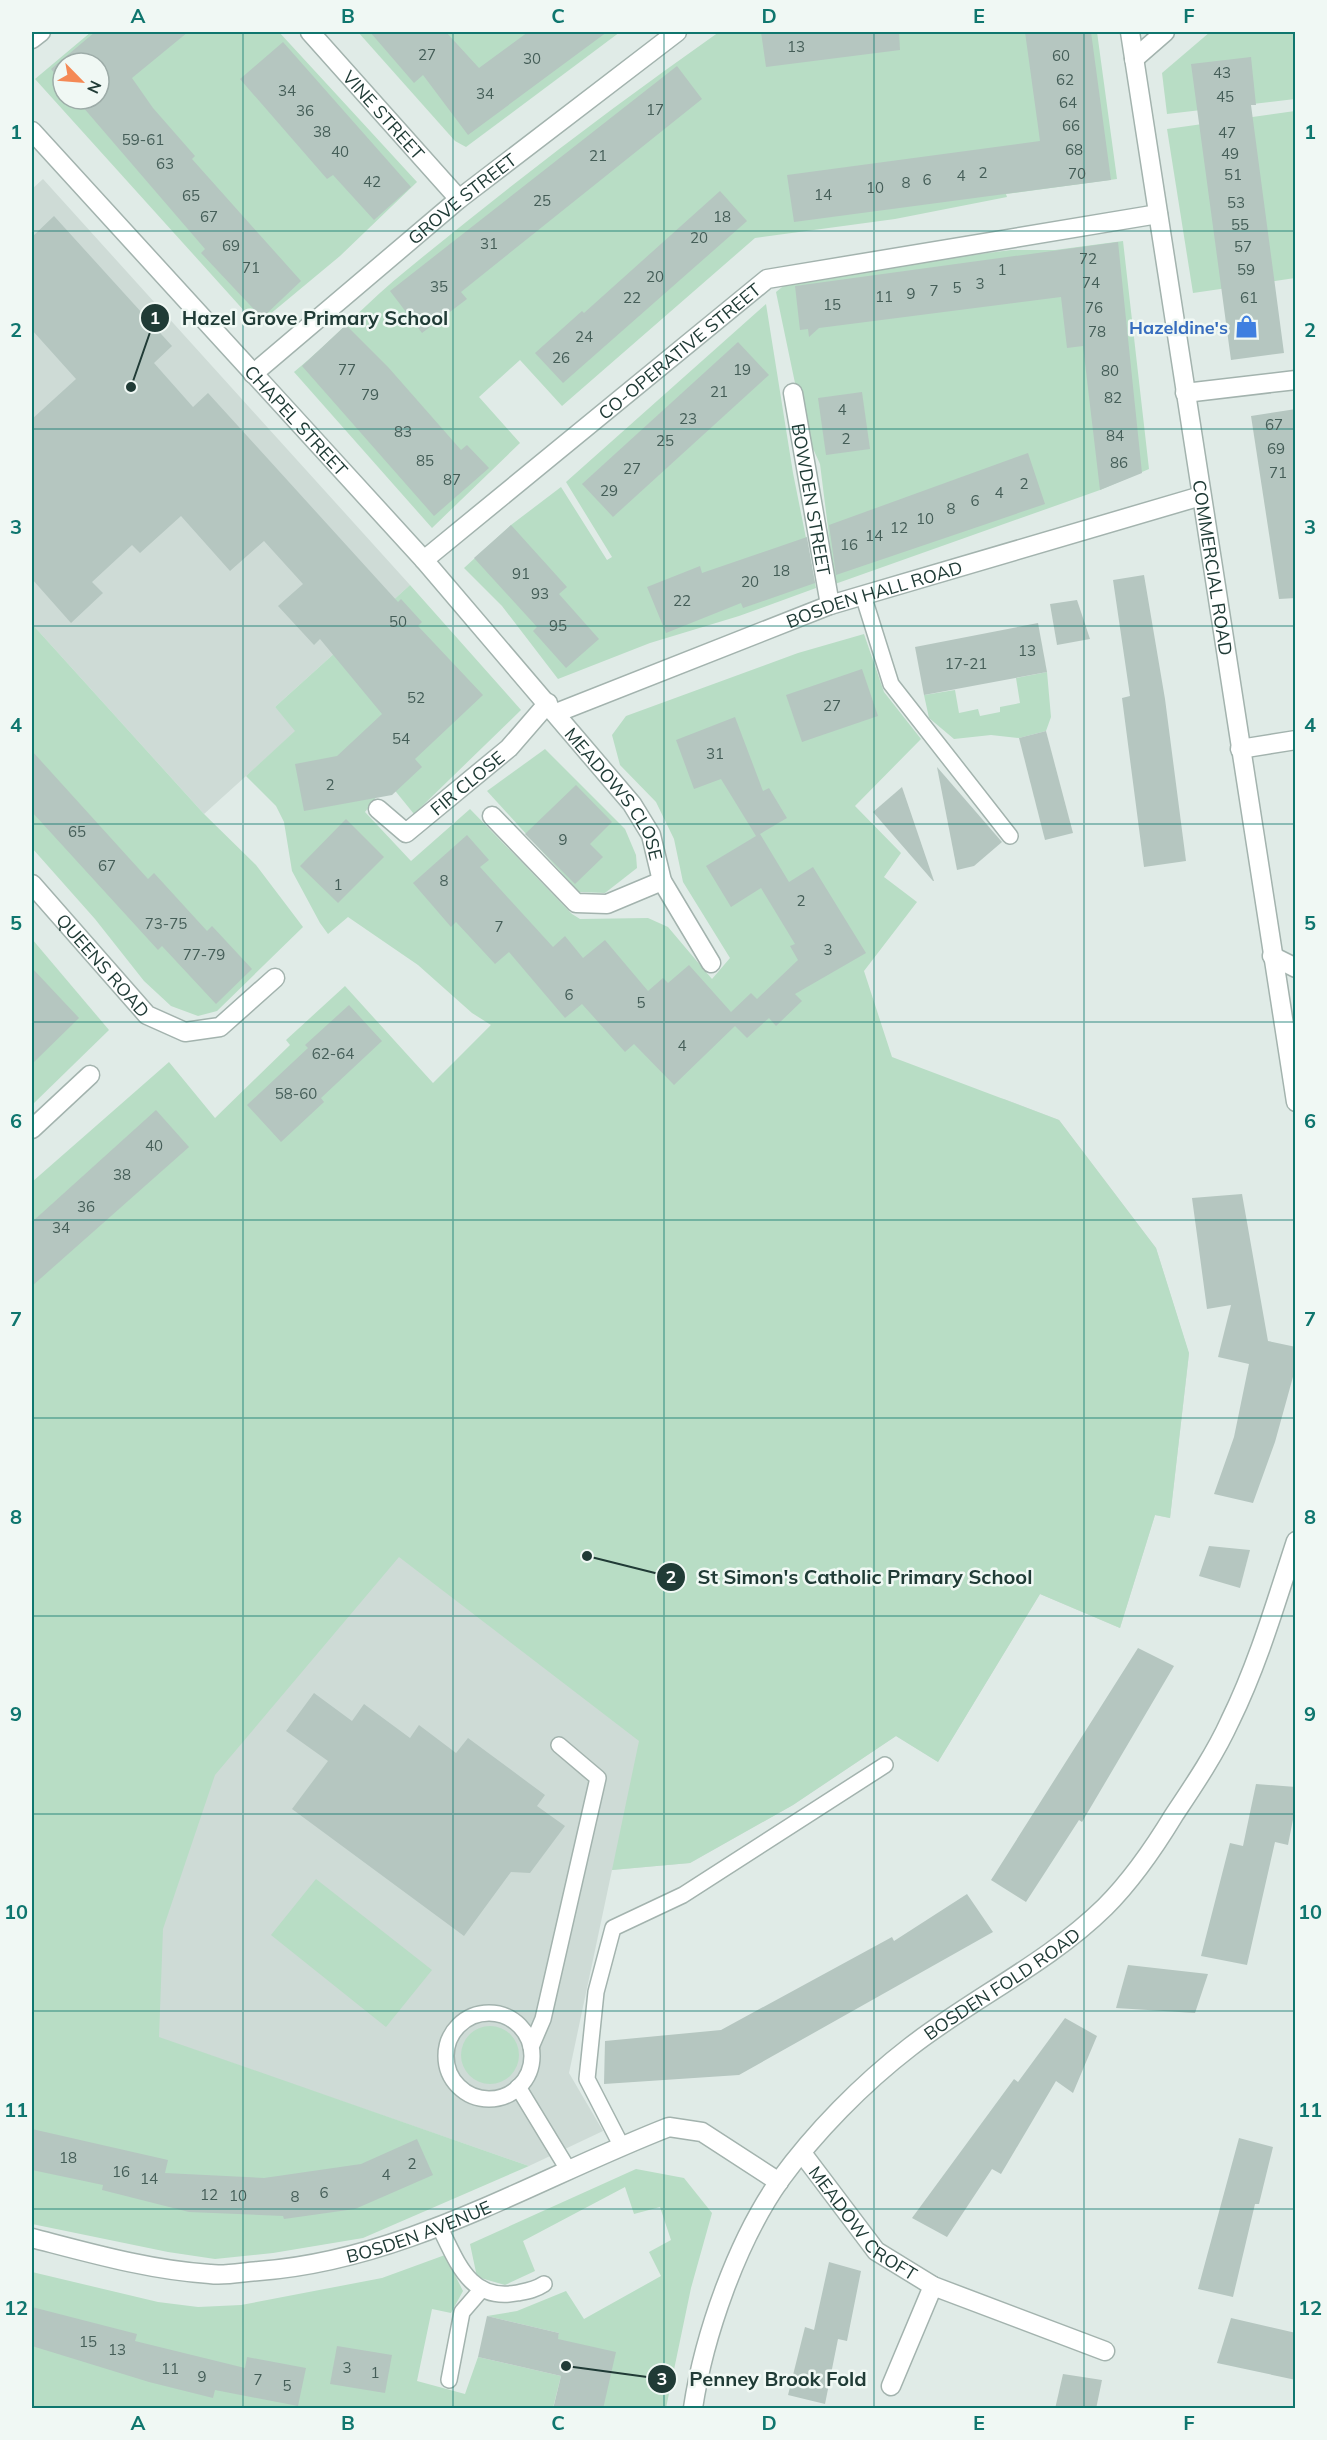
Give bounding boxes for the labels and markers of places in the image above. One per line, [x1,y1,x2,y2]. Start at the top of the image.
callout: Hazel Grove Primary School [140,299,461,337]
shop icon: Hazeldine's [1233,314,1259,340]
place label: Hazeldine's [1129,316,1228,339]
callout: St Simon's Catholic Primary School [656,1558,1045,1596]
callout: Penney Brook Fold [647,2360,878,2398]

